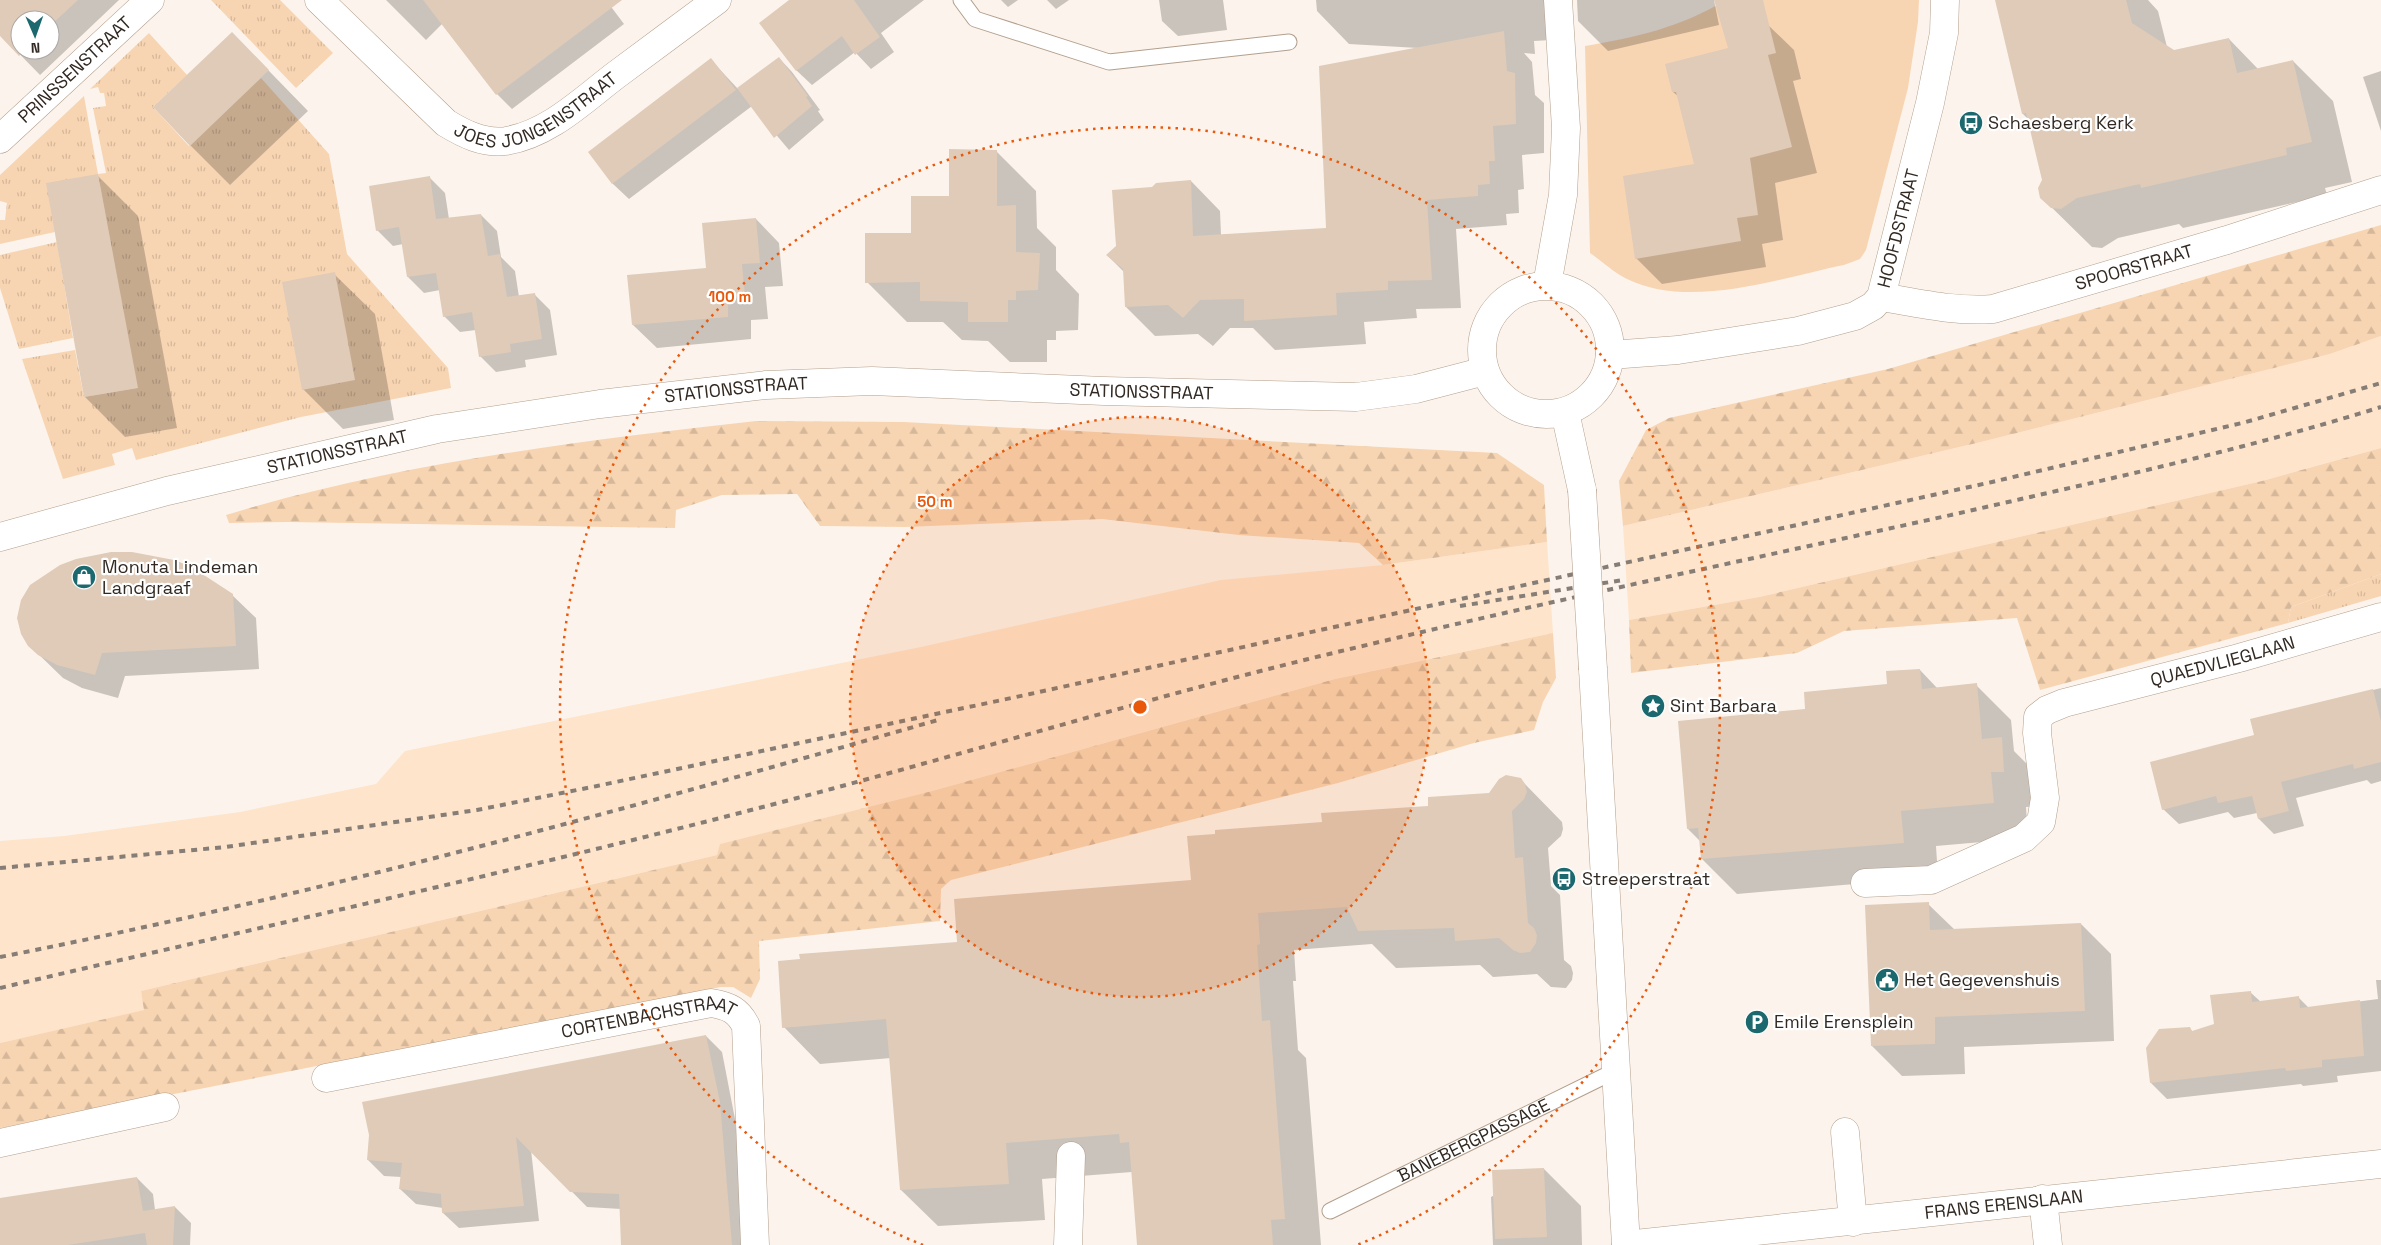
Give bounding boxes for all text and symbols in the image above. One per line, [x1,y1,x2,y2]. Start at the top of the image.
north arrow [10,10,60,60]
street label: PRINSSENSTRAAT [14,12,136,128]
street label: JOES JONGENSTRAAT [450,66,622,153]
bus stop icon: Schaesberg Kerk [1958,110,1984,136]
place label: Schaesberg Kerk [1988,111,2134,134]
street label: HOOFDSTRAAT [1872,166,1924,290]
street label: SPOORSTRAAT [2072,239,2196,295]
text: 100 m [709,287,751,306]
street label: STATIONSSTRAAT [663,371,809,408]
street label: STATIONSSTRAAT [1069,378,1214,405]
street label: STATIONSSTRAAT [264,424,410,479]
text: 50 m [917,492,953,511]
place label: Monuta Lindeman Landgraaf [102,555,258,599]
shop icon: Monuta Lindeman Landgraaf [71,564,97,590]
street label: QUAEDVLIEGLAAN [2148,630,2297,691]
place icon: Sint Barbara [1640,693,1666,719]
place label: Sint Barbara [1670,694,1777,717]
centre of rings [1131,698,1149,716]
bus stop icon: Streeperstraat [1551,866,1577,892]
place label: Streeperstraat [1582,867,1710,890]
public building icon: Het Gegevenshuis [1874,967,1900,993]
place label: Het Gegevenshuis [1904,968,2060,991]
street label: CORTENBACHSTRAAT [559,990,741,1043]
parking icon: Emile Erensplein [1744,1009,1770,1035]
place label: Emile Erensplein [1774,1010,1914,1033]
street label: BANEBERGPASSAGE [1393,1093,1553,1187]
street label: FRANS ERENSLAAN [1923,1184,2084,1224]

